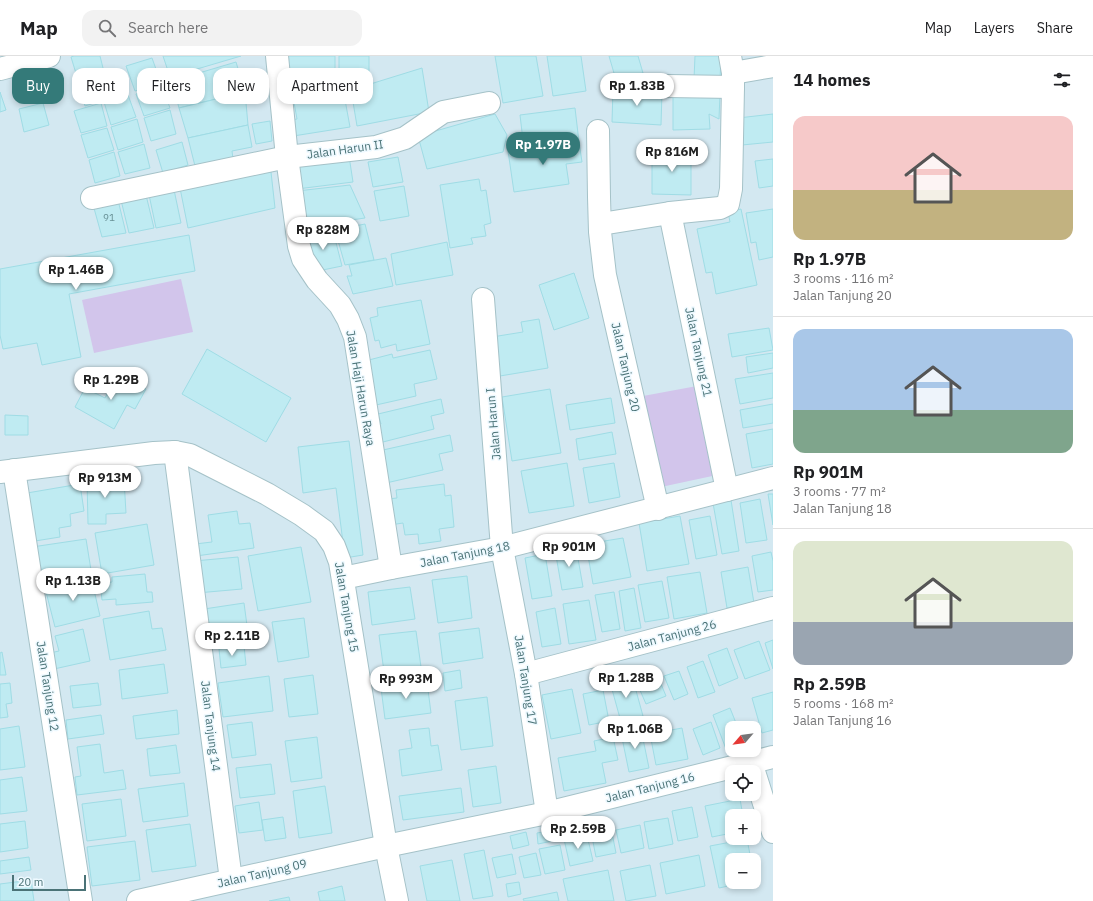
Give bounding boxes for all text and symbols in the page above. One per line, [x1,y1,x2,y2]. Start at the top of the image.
search box [82,10,362,46]
text: Map [20,16,58,40]
icon: search [96,17,118,39]
text: Search here [128,18,208,37]
text: Map [925,19,952,37]
text: Layers [974,19,1015,37]
text: Share [1037,19,1073,37]
chip: Buy [12,68,64,104]
chip: Rent [72,68,129,104]
chip: Filters [137,68,205,104]
chip: New [213,68,269,104]
chip: Apartment [277,68,373,104]
text: 14 homes [793,69,870,91]
icon: filters [1051,69,1073,91]
pin: Rp 1.83B [596,73,678,107]
text: Rp 1.83B [609,77,665,94]
pin: Rp 1.97B [502,132,584,166]
street label: Jalan Harun II [306,136,384,162]
text: Rp 1.97B [515,136,571,153]
pin: Rp 816M [635,139,709,173]
icon: home [897,142,969,214]
text: Rp 816M [645,143,699,160]
house number: 91 [103,211,115,224]
pin: Rp 828M [286,217,360,251]
text: Rp 828M [296,221,350,238]
text: Rp 1.97B [793,248,866,270]
pin: Rp 1.46B [35,257,117,291]
text: Rp 1.46B [48,261,104,278]
text: 3 rooms · 116 m² [793,270,894,287]
text: Jalan Tanjung 20 [793,287,892,304]
street label: Jalan Tanjung 21 [682,306,716,398]
street label: Jalan Tanjung 20 [608,321,644,413]
street label: Jalan Haji Harun Raya [343,329,379,448]
icon: home [897,355,969,427]
pin: Rp 1.29B [70,367,152,401]
text: Rp 1.29B [83,371,139,388]
street label: Jalan Harun I [482,387,504,461]
text: Rp 901M [793,461,863,483]
pin: Rp 913M [68,465,142,499]
text: Rp 913M [78,469,132,486]
text: 3 rooms · 77 m² [793,483,886,500]
text: Jalan Tanjung 18 [793,500,892,517]
pin: Rp 901M [532,534,606,568]
street label: Jalan Tanjung 18 [419,538,511,570]
text: Rp 901M [542,538,596,555]
street label: Jalan Tanjung 15 [332,561,362,653]
icon: home [897,567,969,639]
pin: Rp 1.13B [32,568,114,602]
text: Rp 1.13B [45,572,101,589]
street label: Jalan Tanjung 26 [626,616,718,654]
pin: Rp 2.11B [191,623,273,657]
text: Rp 2.11B [204,627,260,644]
street label: Jalan Tanjung 17 [511,634,541,726]
street label: Jalan Tanjung 12 [33,640,63,732]
pin: Rp 1.28B [585,665,667,699]
pin: Rp 993M [369,666,443,700]
text: Rp 1.28B [598,669,654,686]
text: Rp 993M [379,670,433,687]
text: Rp 2.59B [793,673,866,695]
street label: Jalan Tanjung 14 [198,680,224,772]
text: 5 rooms · 168 m² [793,695,894,712]
text: Jalan Tanjung 16 [793,712,892,729]
pin: Rp 1.06B [594,716,676,750]
text: Rp 1.06B [607,720,663,737]
north arrow [725,721,761,757]
map controls [725,721,761,889]
button: locate [725,765,761,801]
street label: Jalan Tanjung 16 [604,769,696,805]
button: + [725,809,761,845]
pin: Rp 2.59B [537,816,619,850]
text: Rp 2.59B [550,820,606,837]
button: − [725,853,761,889]
street label: Jalan Tanjung 09 [216,855,308,891]
scale bar [12,873,86,892]
text: 20 m [18,875,43,889]

